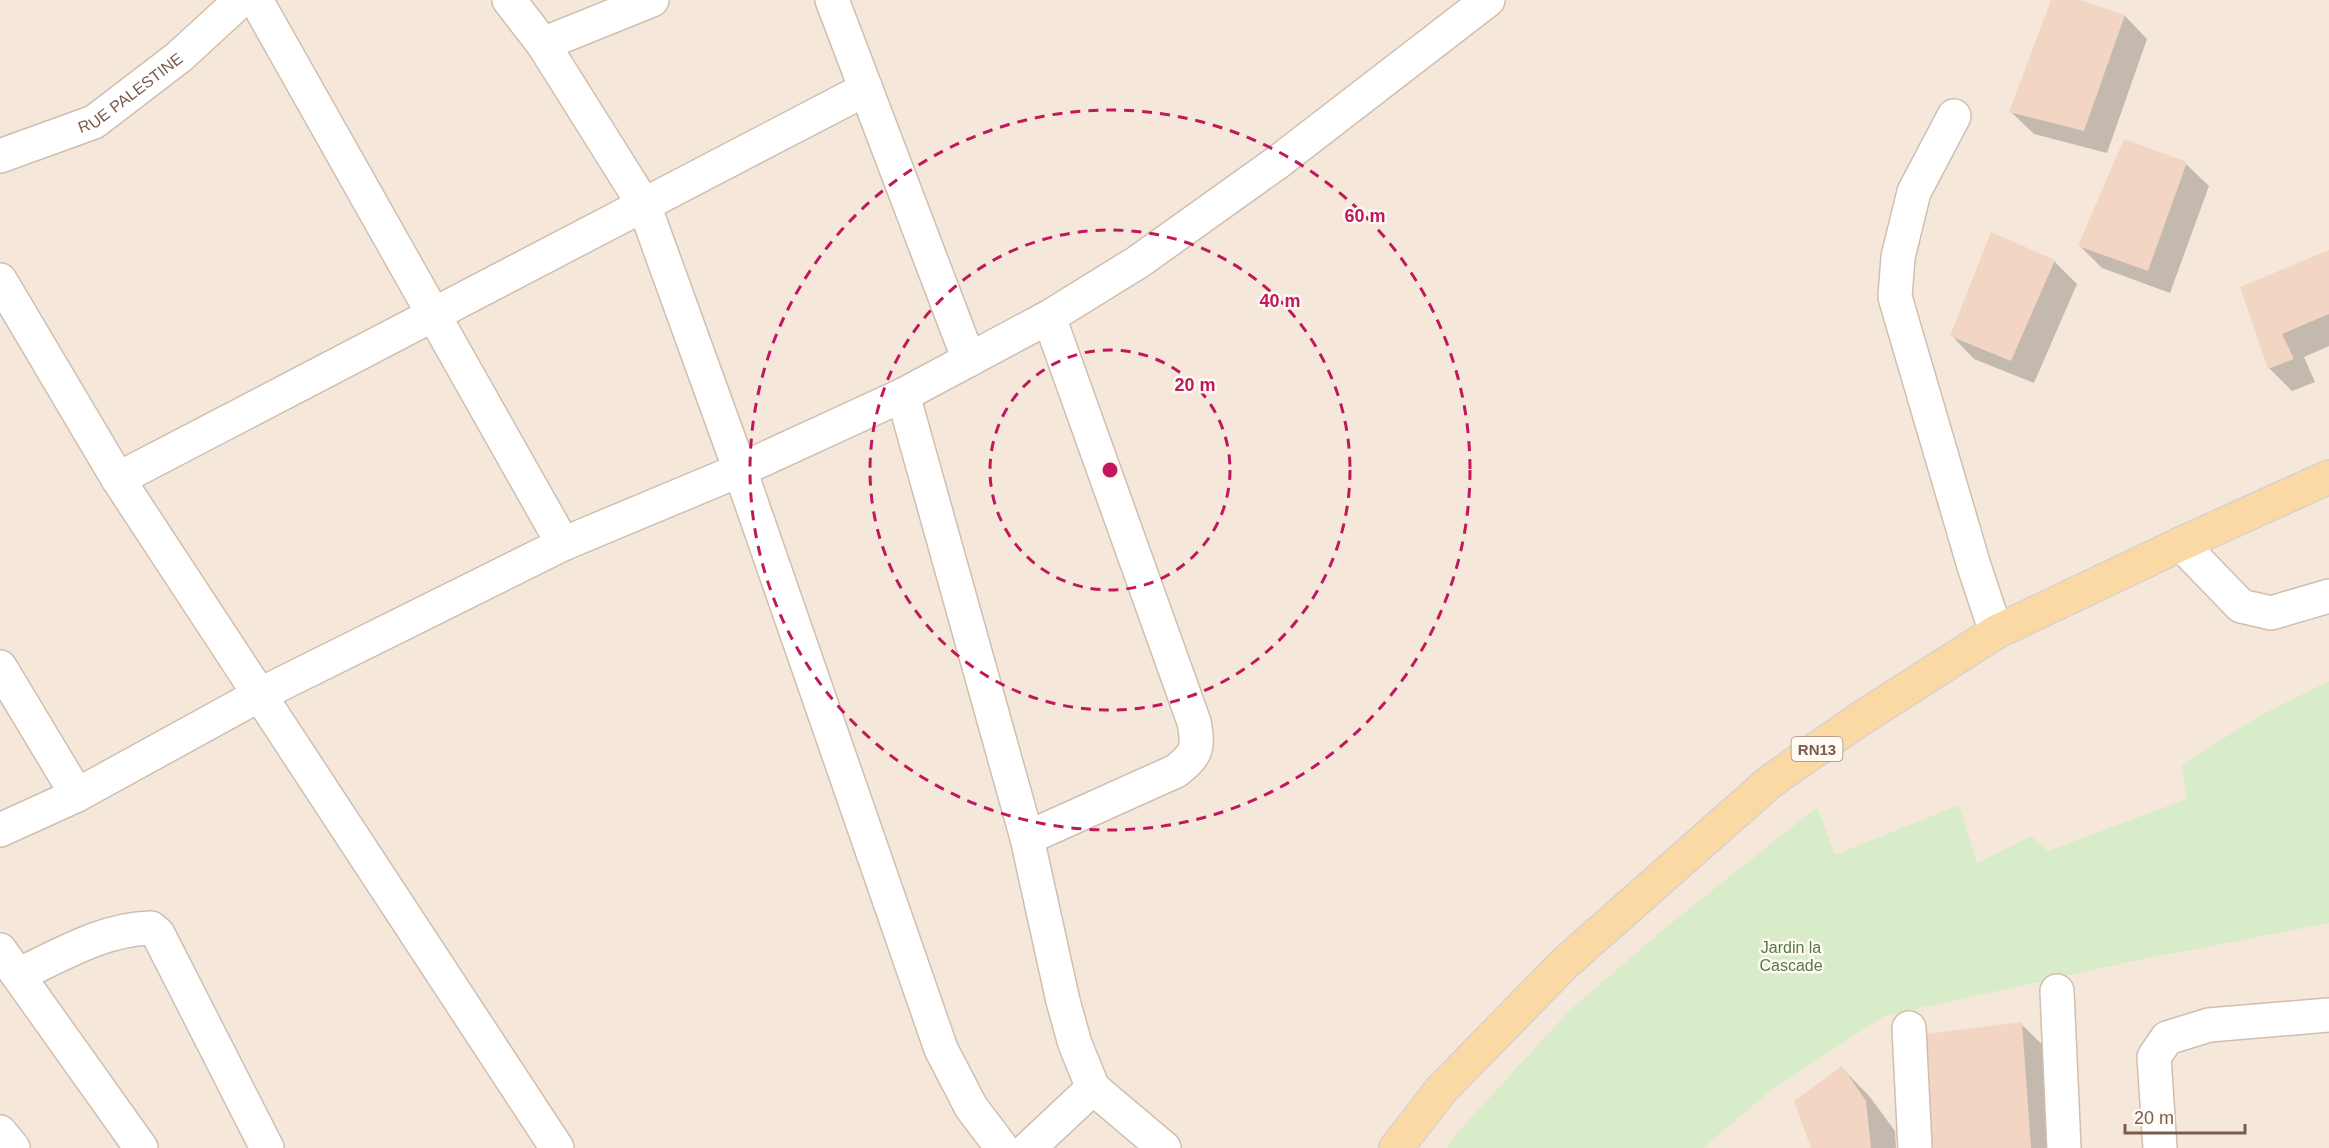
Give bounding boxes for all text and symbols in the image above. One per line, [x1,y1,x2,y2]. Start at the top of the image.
street label: RUE PALESTINE [76,49,185,136]
text: 60 m [1344,206,1386,226]
text: 40 m [1259,291,1301,311]
text: 20 m [1174,375,1216,395]
centre of rings [1100,460,1120,480]
road number: RN13 [1792,737,1842,761]
park label: Jardin la Cascade [1759,939,1823,974]
scale bar [2125,1097,2245,1135]
text: 20 m [2134,1108,2174,1128]

